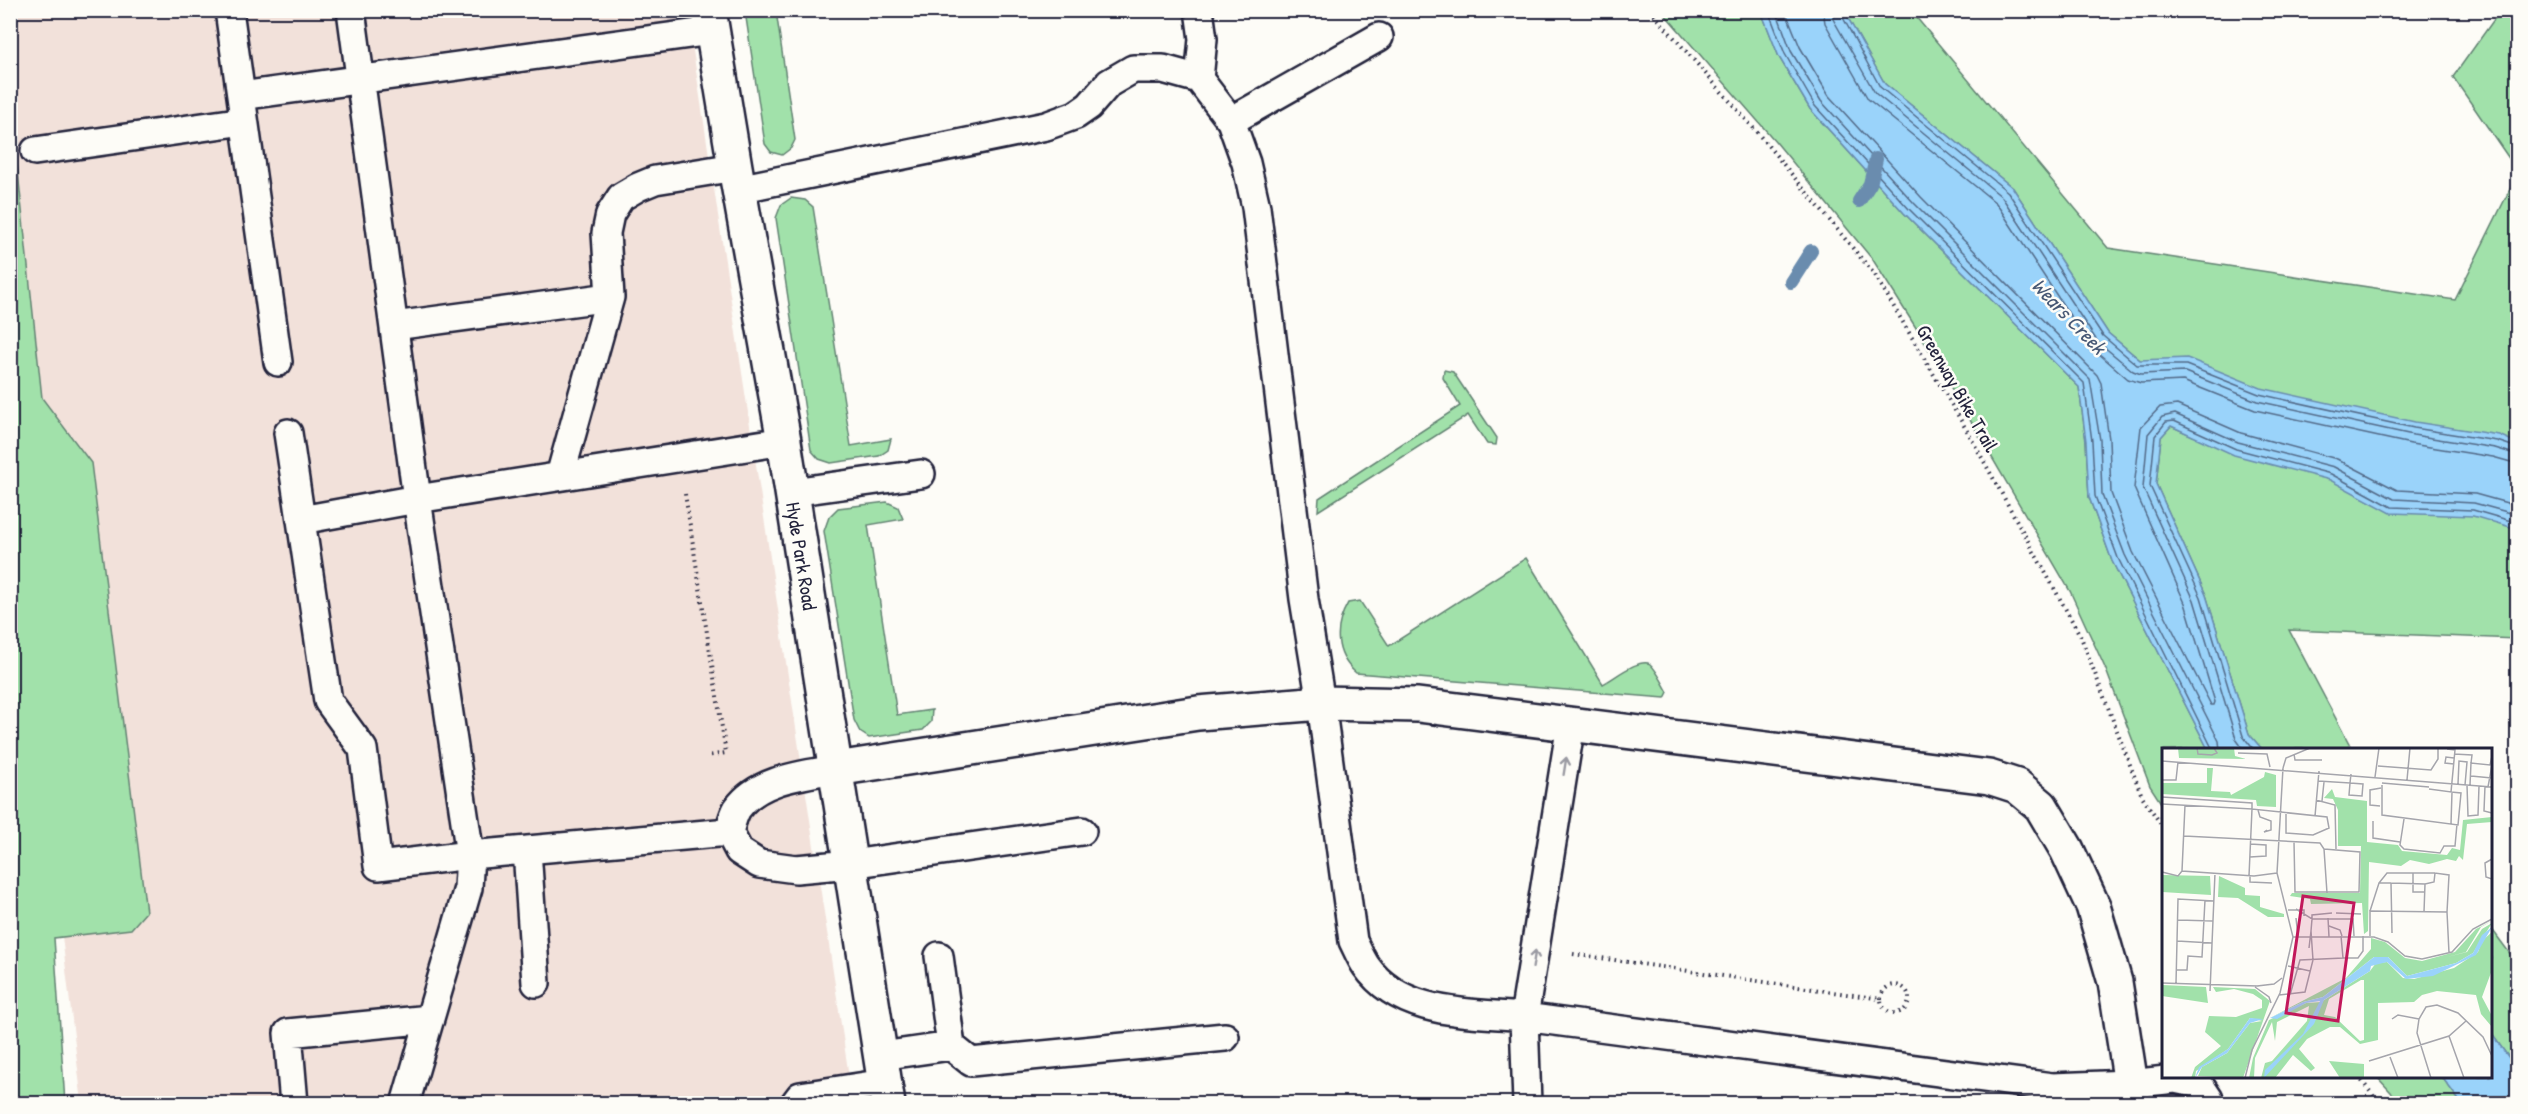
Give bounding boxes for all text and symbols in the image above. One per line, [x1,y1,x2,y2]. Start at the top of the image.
water label: Wears Creek [2025,272,2114,362]
street label: Greenway Bike Trail [1911,319,2006,457]
street label: Hyde Park Road [780,500,824,612]
inset map [2162,748,2492,1078]
one-way arrow [1559,757,1570,777]
one-way arrow [1528,950,1539,969]

